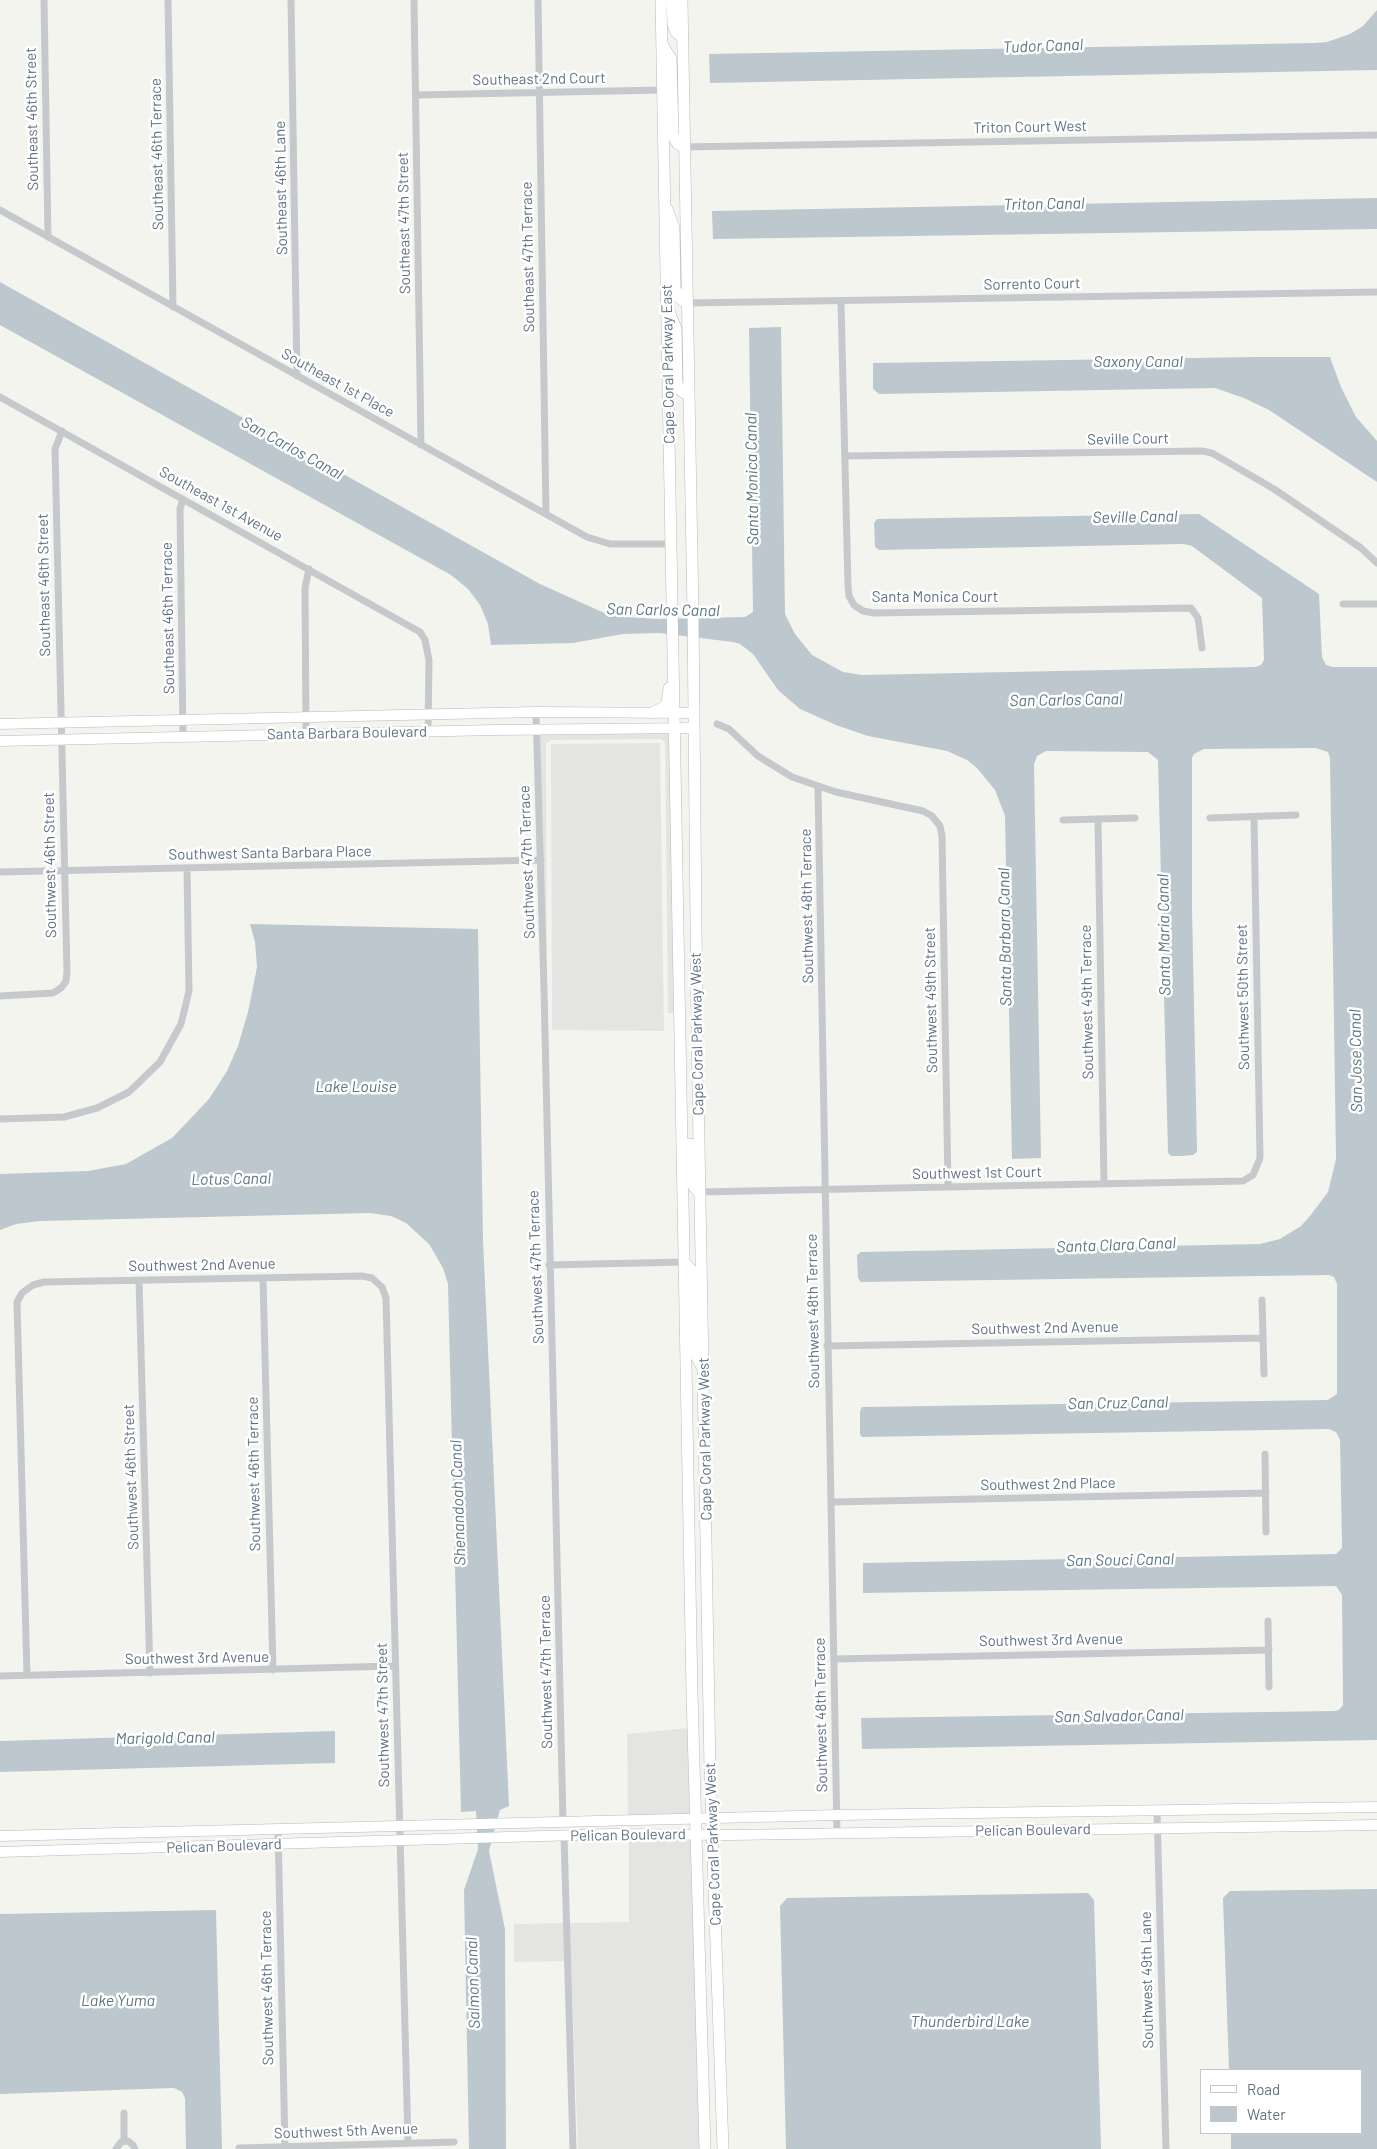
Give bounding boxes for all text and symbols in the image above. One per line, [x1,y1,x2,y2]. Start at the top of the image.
water label: Tudor Canal [1003,35,1083,57]
street label: Southeast 46th Street [22,47,42,191]
street label: Southeast 2nd Court [472,69,606,89]
street label: Southeast 46th Terrace [147,78,167,230]
street label: Triton Court West [973,117,1087,137]
street label: Southeast 46th Lane [271,121,291,255]
street label: Southeast 47th Street [394,152,414,294]
street label: Southeast 47th Terrace [518,181,538,333]
water label: Triton Canal [1003,194,1085,214]
street label: Sorrento Court [983,274,1081,294]
street label: Cape Coral Parkway East [658,284,678,444]
street label: Southeast 1st Place [278,345,398,421]
water label: Saxony Canal [1093,352,1183,372]
water label: San Carlos Canal [238,412,346,484]
water label: Santa Monica Canal [741,412,763,546]
street label: Seville Court [1087,429,1169,449]
street label: Southeast 1st Avenue [156,463,286,545]
water label: Seville Canal [1092,507,1178,527]
street label: Southeast 46th Street [34,513,54,657]
street label: Southeast 46th Terrace [158,542,178,694]
street label: Santa Monica Court [872,588,998,606]
water label: San Carlos Canal [606,599,720,621]
water label: San Carlos Canal [1009,689,1123,711]
street label: Santa Barbara Boulevard [267,723,427,743]
street label: Southwest 47th Terrace [515,785,539,939]
street label: Southwest 46th Street [40,792,60,938]
street label: Southwest 48th Terrace [797,828,817,984]
street label: Southwest Santa Barbara Place [168,842,372,864]
water label: Santa Barbara Canal [994,868,1016,1006]
water label: Santa Maria Canal [1153,874,1175,996]
street label: Southwest 49th Terrace [1077,924,1097,1080]
street label: Southwest 50th Street [1233,924,1253,1070]
street label: Southwest 49th Street [921,927,941,1073]
street label: Cape Coral Parkway West [687,952,707,1116]
water label: San Jose Canal [1345,1009,1367,1113]
water label: Lake Louise [315,1077,397,1097]
street label: Southwest 1st Court [912,1163,1042,1183]
water label: Lotus Canal [191,1169,271,1189]
street label: Southwest 47th Terrace [524,1190,548,1344]
street label: Southwest 48th Terrace [803,1233,823,1389]
water label: Santa Clara Canal [1056,1233,1176,1257]
street label: Southwest 2nd Avenue [128,1255,276,1275]
street label: Southwest 2nd Avenue [971,1318,1119,1338]
street label: Cape Coral Parkway West [695,1357,715,1521]
water label: San Cruz Canal [1068,1393,1168,1413]
street label: Southwest 46th Terrace [244,1396,264,1552]
street label: Southwest 46th Street [119,1404,143,1550]
water label: Shenandoah Canal [446,1440,470,1566]
street label: Southwest 2nd Place [980,1474,1116,1494]
water label: San Souci Canal [1066,1549,1174,1571]
street label: Southwest 47th Terrace [536,1595,556,1749]
street label: Southwest 3rd Avenue [979,1630,1123,1650]
street label: Southwest 48th Terrace [811,1637,831,1793]
street label: Southwest 47th Street [373,1642,393,1788]
street label: Southwest 3rd Avenue [125,1648,269,1668]
water label: San Salvador Canal [1054,1705,1184,1727]
water label: Marigold Canal [115,1728,215,1748]
street label: Cape Coral Parkway West [701,1762,725,1926]
street label: Pelican Boulevard [975,1820,1091,1840]
street label: Pelican Boulevard [570,1825,686,1845]
street label: Pelican Boulevard [166,1835,282,1857]
street label: Southwest 46th Terrace [257,1910,277,2066]
street label: Southwest 49th Lane [1137,1911,1157,2049]
water label: Salmon Canal [462,1937,484,2029]
water label: Lake Yuma [81,1991,155,2011]
water label: Thunderbird Lake [911,2012,1029,2032]
legend [1200,2069,1362,2134]
text: Road [1247,2080,1280,2098]
text: Water [1247,2105,1286,2123]
street label: Southwest 5th Avenue [274,2119,418,2143]

